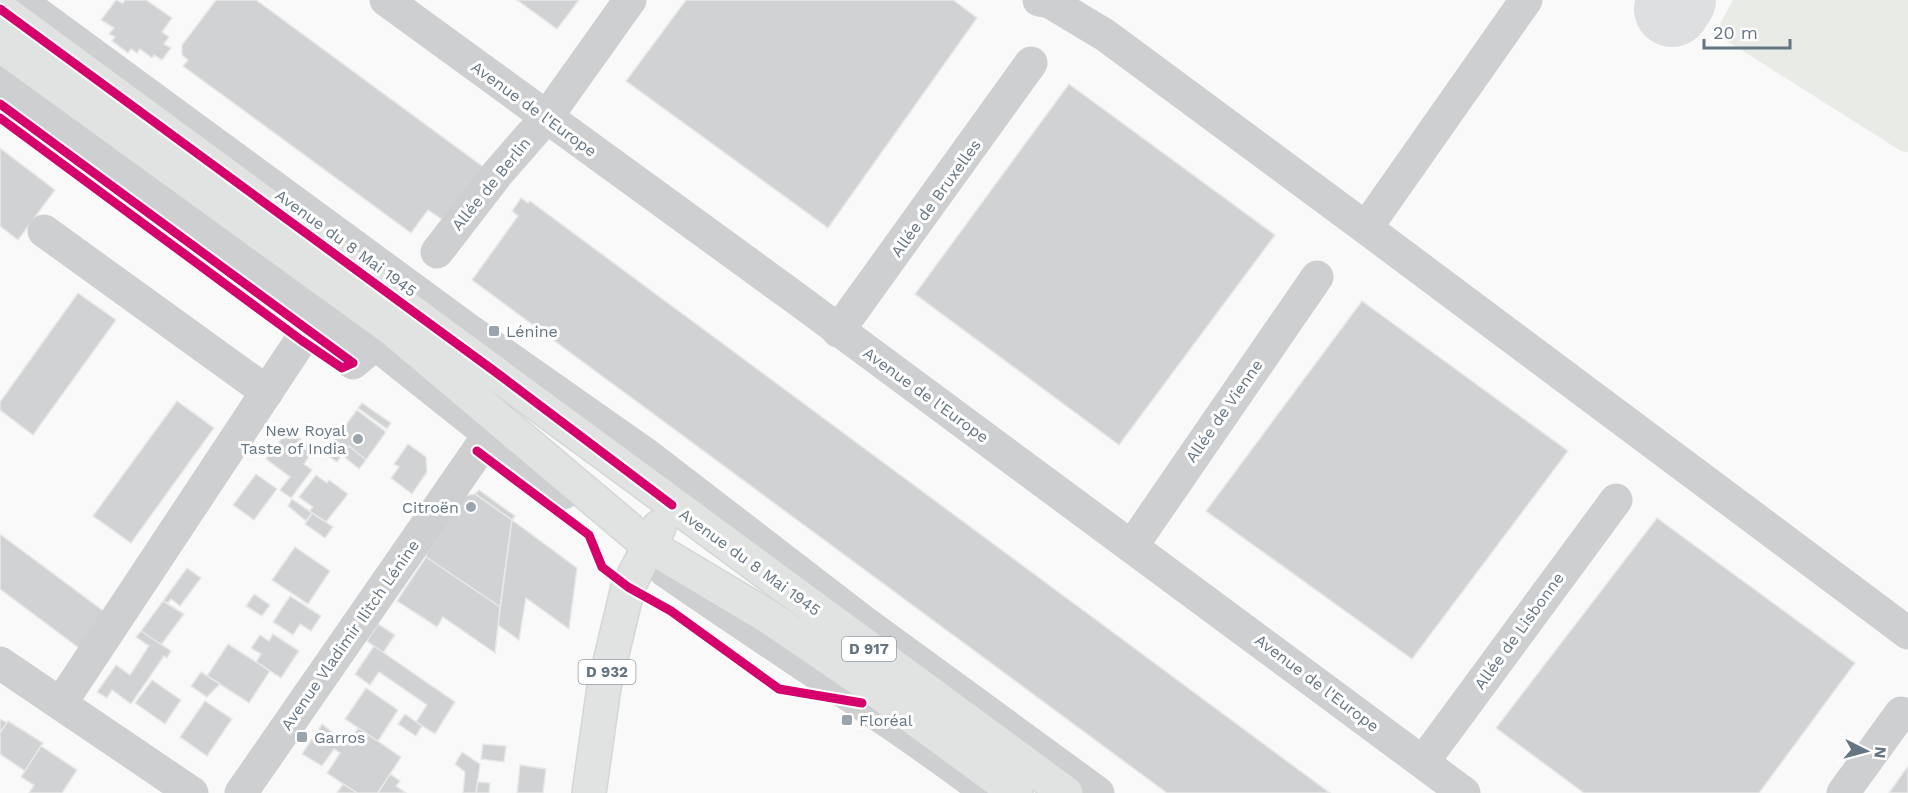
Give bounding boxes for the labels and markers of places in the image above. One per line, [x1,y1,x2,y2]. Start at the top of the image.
place label: Lénine [506,322,558,341]
marker: Lénine [487,324,501,338]
place label: New Royal Taste of India [241,421,346,458]
marker: New Royal Taste of India [351,432,365,446]
place label: Citroën [402,498,459,517]
marker: Citroën [464,500,478,514]
place label: Floréal [859,711,913,730]
marker: Floréal [840,713,854,727]
place label: Garros [314,728,365,747]
marker: Garros [295,730,309,744]

